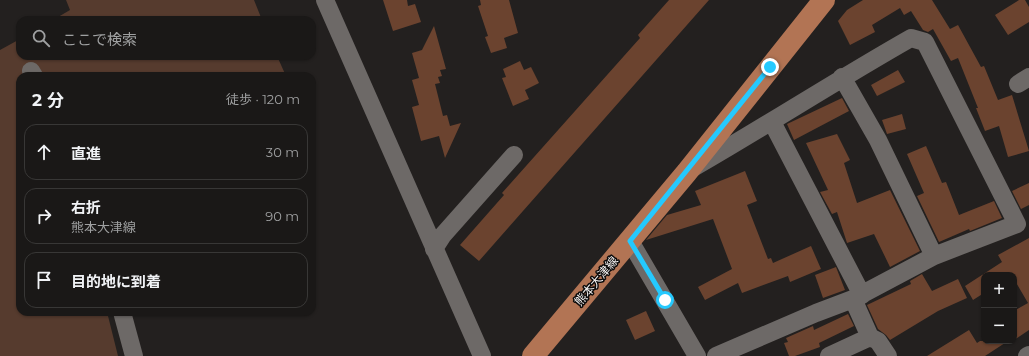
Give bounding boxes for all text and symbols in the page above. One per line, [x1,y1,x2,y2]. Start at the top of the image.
search box [16,16,316,60]
icon: search [30,27,52,49]
text: ここで検索 [62,30,137,49]
route end [761,58,779,76]
text: 2 分 [32,90,64,110]
text: 徒歩 · 120 m [226,91,300,107]
icon: ahead [33,141,55,163]
text: 直進 [71,144,101,163]
text: 30 m [266,144,299,160]
text: 右折 [71,198,101,217]
icon: right [33,205,55,227]
text: 90 m [265,208,299,224]
text: 熊本大津線 [71,219,136,235]
street label: 熊本大津線 [571,253,621,309]
icon: arrive [33,269,55,291]
text: 目的地に到着 [71,272,161,291]
map controls [981,272,1017,344]
button: + [981,272,1017,308]
route start [656,291,674,309]
button: − [981,308,1017,344]

